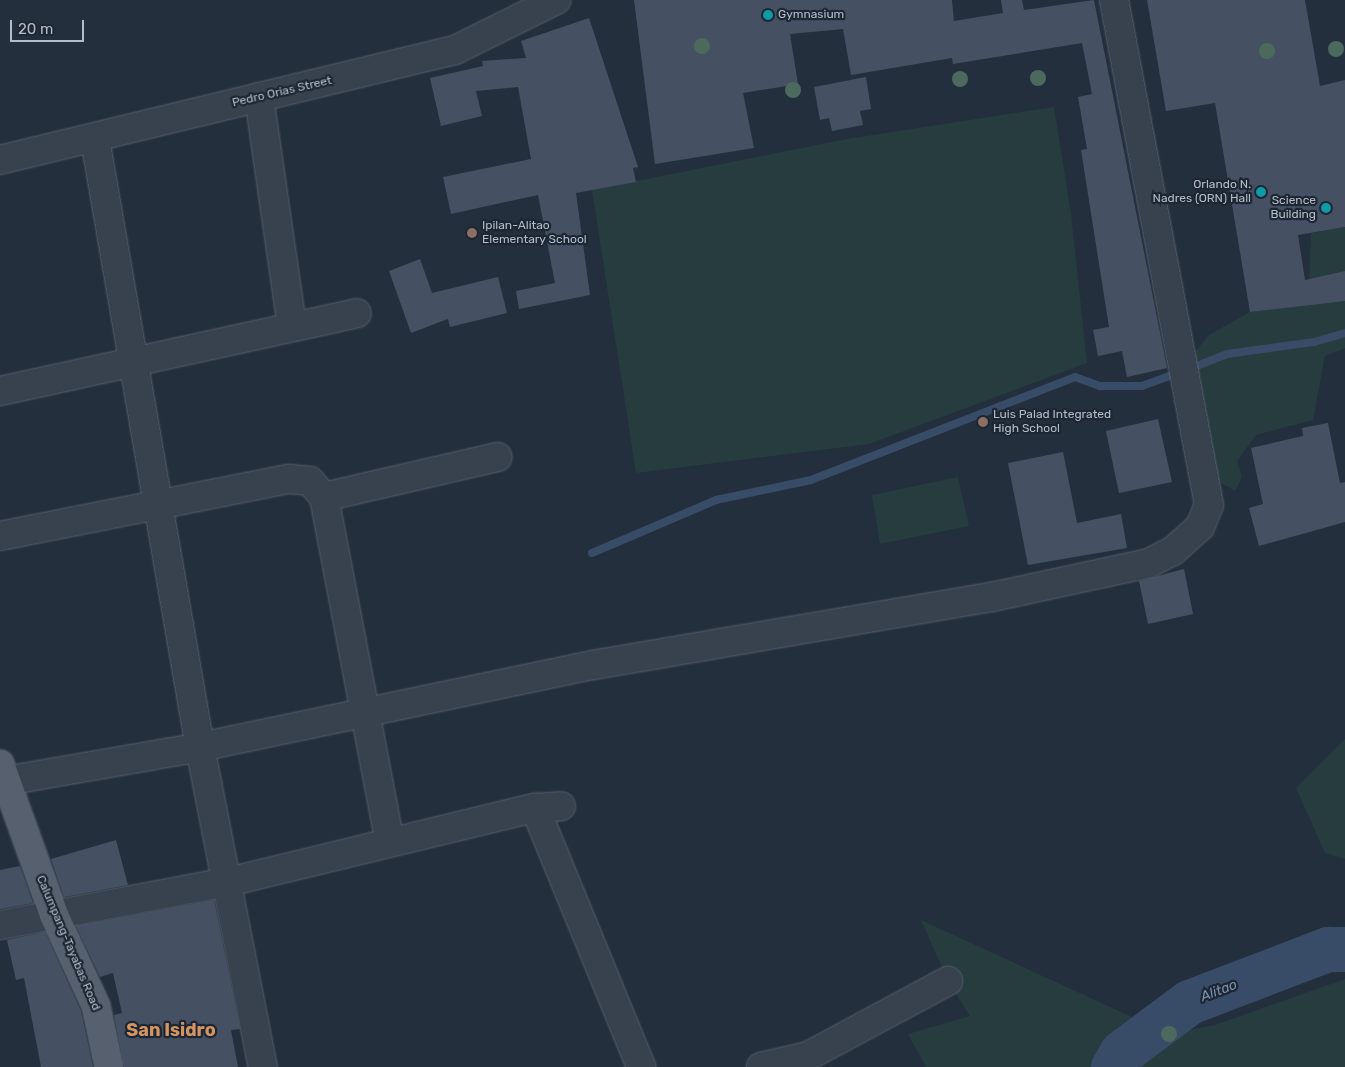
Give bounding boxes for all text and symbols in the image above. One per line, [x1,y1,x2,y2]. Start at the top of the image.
place label: Gymnasium [778,8,844,22]
marker: Gymnasium [762,9,774,21]
scale bar [12,10,86,42]
text: 20 m [18,20,53,38]
street label: Pedro Orias Street [231,74,333,110]
place label: Orlando N. Nadres (ORN) Hall [1153,178,1251,206]
marker: Orlando N. Nadres (ORN) Hall [1255,186,1267,198]
place label: Science Building [1270,194,1316,222]
marker: Science Building [1320,202,1332,214]
place label: Ipilan-Alitao Elementary School [482,219,587,247]
marker: Ipilan-Alitao Elementary School [466,227,478,239]
place label: Luis Palad Integrated High School [993,408,1111,436]
marker: Luis Palad Integrated High School [977,416,989,428]
street label: Calumpang-Tayabas Road [33,873,103,1013]
water label: Alitao [1198,976,1240,1006]
district label: San Isidro [126,1019,216,1041]

